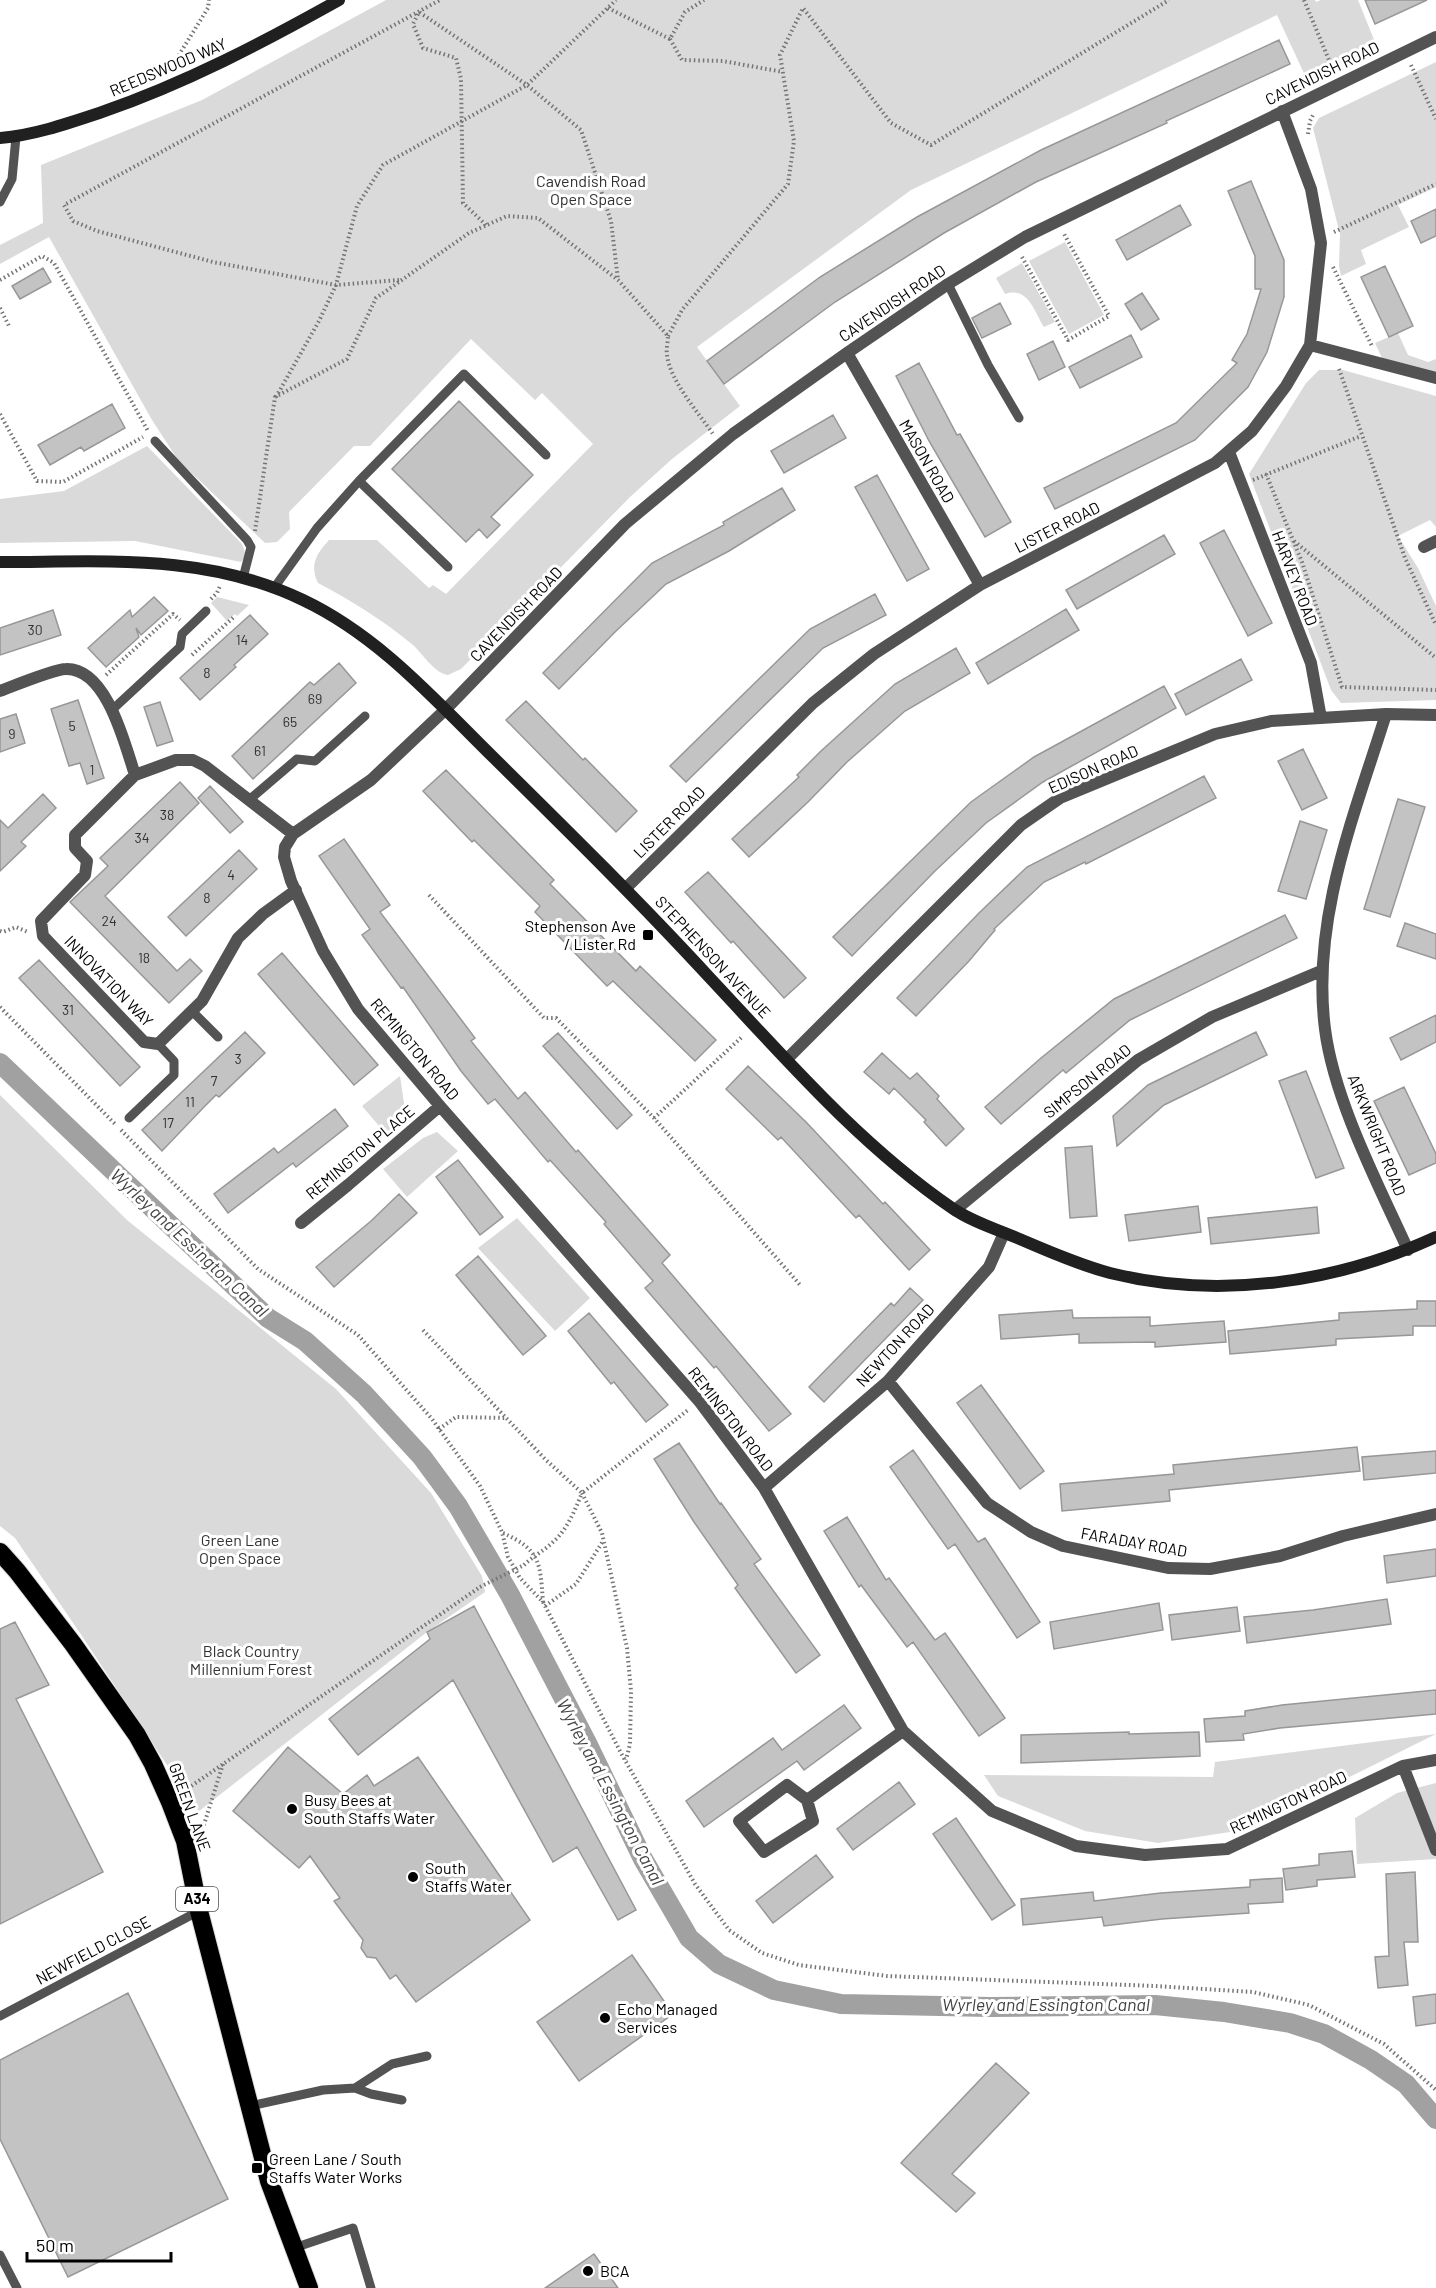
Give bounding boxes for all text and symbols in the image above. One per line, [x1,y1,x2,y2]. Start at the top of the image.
street label: REEDSWOOD WAY [107,33,229,100]
street label: CAVENDISH ROAD [1262,37,1382,108]
park label: Cavendish Road Open Space [536,171,646,208]
street label: CAVENDISH ROAD [835,260,949,345]
street label: MASON ROAD [896,416,959,506]
street label: LISTER ROAD [1011,497,1103,556]
street label: HARVEY ROAD [1269,528,1322,628]
street label: CAVENDISH ROAD [466,562,566,665]
house number: 30 [27,621,43,638]
house number: 14 [236,631,248,648]
house number: 8 [203,664,211,681]
house number: 69 [308,690,322,707]
house number: 65 [283,713,297,730]
house number: 5 [68,717,76,734]
house number: 9 [8,725,16,742]
street label: EDISON ROAD [1045,740,1141,797]
house number: 61 [254,742,266,759]
house number: 1 [90,761,94,778]
street label: LISTER ROAD [629,782,708,861]
house number: 38 [160,806,174,823]
house number: 34 [135,829,149,846]
house number: 4 [227,866,235,883]
house number: 8 [203,889,211,906]
street label: STEPHENSON AVENUE [652,892,775,1022]
house number: 24 [101,912,117,929]
place label: Stephenson Ave / Lister Rd [525,916,636,953]
marker: Stephenson Ave / Lister Rd [641,928,655,942]
street label: INNOVATION WAY [61,931,158,1030]
house number: 18 [138,949,150,966]
street label: REMINGTON ROAD [367,994,464,1103]
house number: 31 [62,1001,74,1018]
street label: SIMPSON ROAD [1039,1040,1134,1122]
house number: 3 [234,1050,242,1067]
street label: ARKWRIGHT ROAD [1344,1071,1410,1198]
house number: 7 [211,1072,218,1089]
house number: 11 [185,1093,195,1110]
street label: REMINGTON PLACE [301,1101,418,1203]
house number: 17 [162,1114,174,1131]
water label: Wyrley and Essington Canal [106,1163,273,1321]
street label: NEWTON ROAD [851,1299,938,1390]
street label: REMINGTON ROAD [685,1363,778,1475]
street label: FARADAY ROAD [1079,1523,1189,1560]
park label: Green Lane Open Space [199,1530,281,1567]
park label: Black Country Millennium Forest [190,1641,312,1678]
water label: Wyrley and Essington Canal [552,1695,669,1888]
street label: GREEN LANE [166,1760,215,1854]
street label: REMINGTON ROAD [1226,1766,1349,1837]
place label: Busy Bees at South Staffs Water [304,1790,435,1827]
marker: Busy Bees at South Staffs Water [285,1802,299,1816]
place label: South Staffs Water [425,1858,512,1895]
marker: South Staffs Water [406,1870,420,1884]
road number: A34 [176,1887,218,1911]
street label: NEWFIELD CLOSE [32,1911,153,1988]
water label: Wyrley and Essington Canal [942,1993,1150,2015]
place label: Echo Managed Services [617,1999,718,2036]
marker: Echo Managed Services [598,2011,612,2025]
place label: Green Lane / South Staffs Water Works [269,2149,402,2186]
marker: Green Lane / South Staffs Water Works [250,2161,264,2175]
scale bar [27,2225,171,2263]
text: 50 m [36,2234,74,2256]
place label: BCA [600,2261,630,2280]
marker: BCA [581,2264,595,2278]

